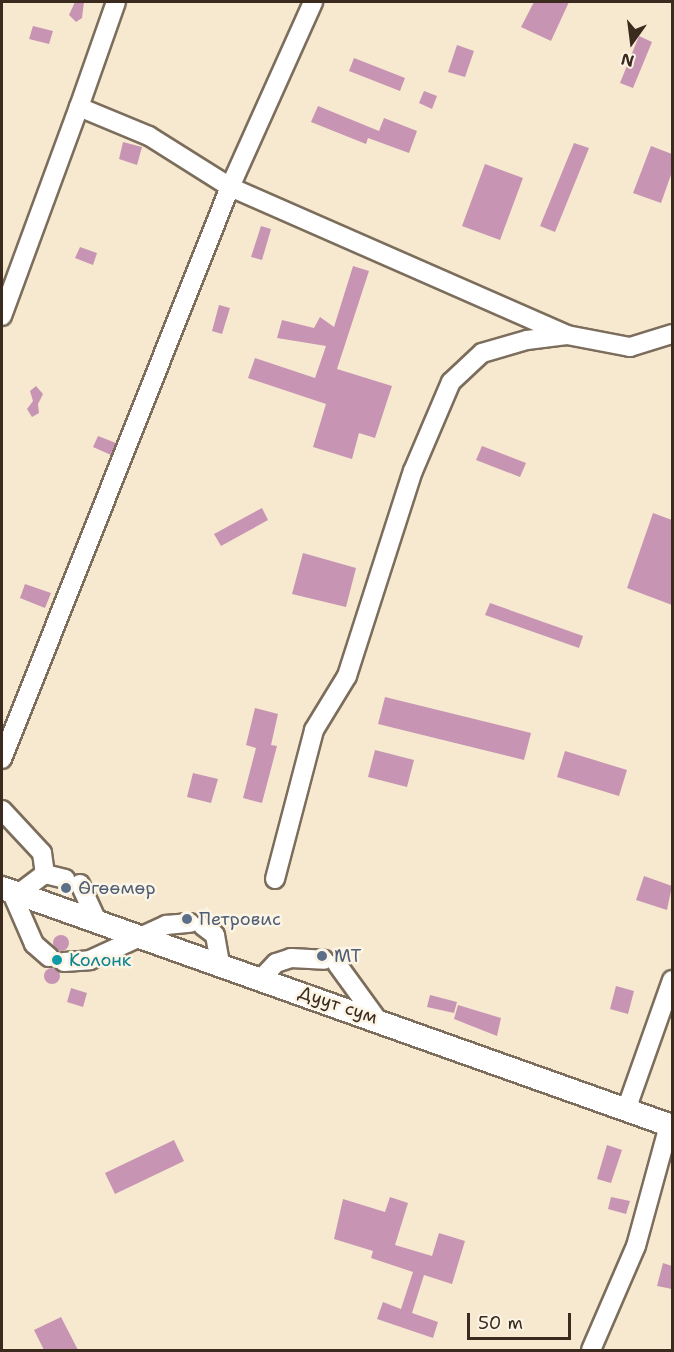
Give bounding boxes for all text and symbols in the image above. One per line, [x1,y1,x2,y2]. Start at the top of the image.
north arrow [602,12,662,72]
text: N [619,48,636,72]
place label: Өгөөмөр [78,877,156,899]
marker: Өгөөмөр [59,881,73,895]
place label: Петровиc [199,908,281,930]
marker: Петровиc [180,912,194,926]
place label: MT [334,945,361,967]
place label: Колонк [69,949,131,971]
marker: MT [315,949,329,963]
marker: Колонк [50,953,64,967]
street label: Дуут сум [296,981,380,1029]
scale bar [470,1301,574,1339]
text: 50 m [478,1311,523,1335]

